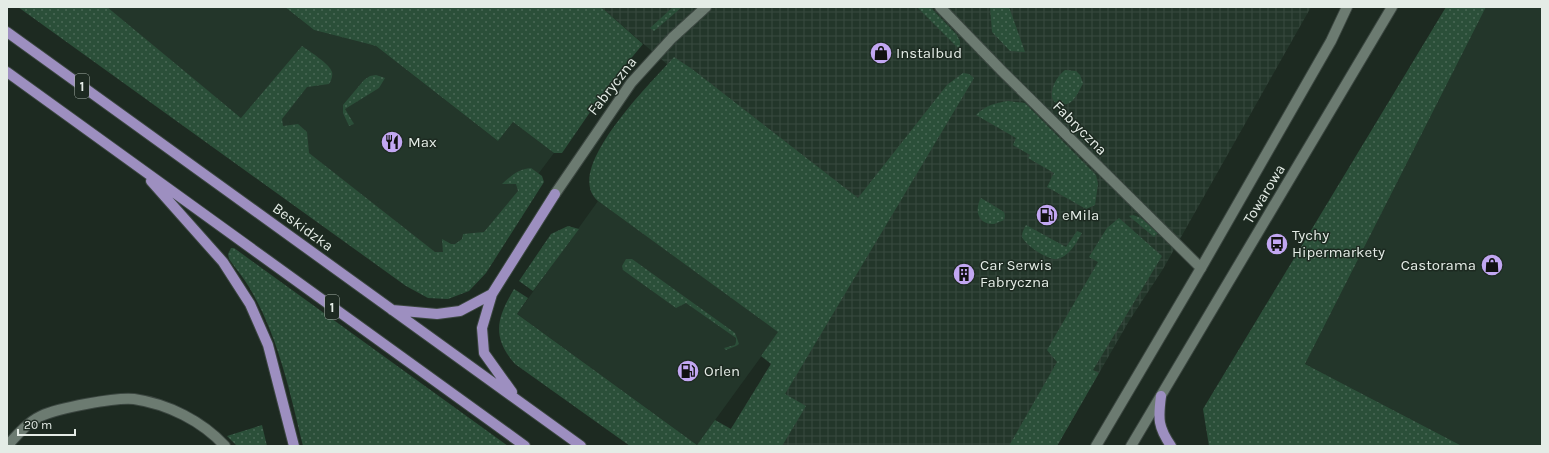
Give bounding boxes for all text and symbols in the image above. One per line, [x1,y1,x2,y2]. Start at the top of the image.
shop icon: Instalbud [868,40,894,66]
place label: Instalbud [896,44,962,62]
street label: Fabryczna [584,53,640,119]
road number: 1 [75,74,89,98]
street label: Fabryczna [1049,97,1111,159]
restaurant icon: Max [379,129,405,155]
place label: Max [408,133,437,151]
street label: Towarowa [1239,161,1289,227]
street label: Beskidzka [269,199,337,255]
fuel station icon: eMila [1034,202,1060,228]
place label: eMila [1062,206,1099,224]
place label: Tychy Hipermarkety [1292,226,1385,261]
bus stop icon: Tychy Hipermarkety [1264,231,1290,257]
shop icon: Castorama [1479,252,1505,278]
place label: Car Serwis Fabryczna [980,256,1052,291]
place label: Castorama [1401,256,1476,274]
building icon: Car Serwis Fabryczna [951,261,977,287]
road number: 1 [325,295,339,319]
fuel station icon: Orlen [675,358,701,384]
place label: Orlen [704,362,740,380]
scale bar [18,411,75,437]
text: 20 m [24,418,52,432]

